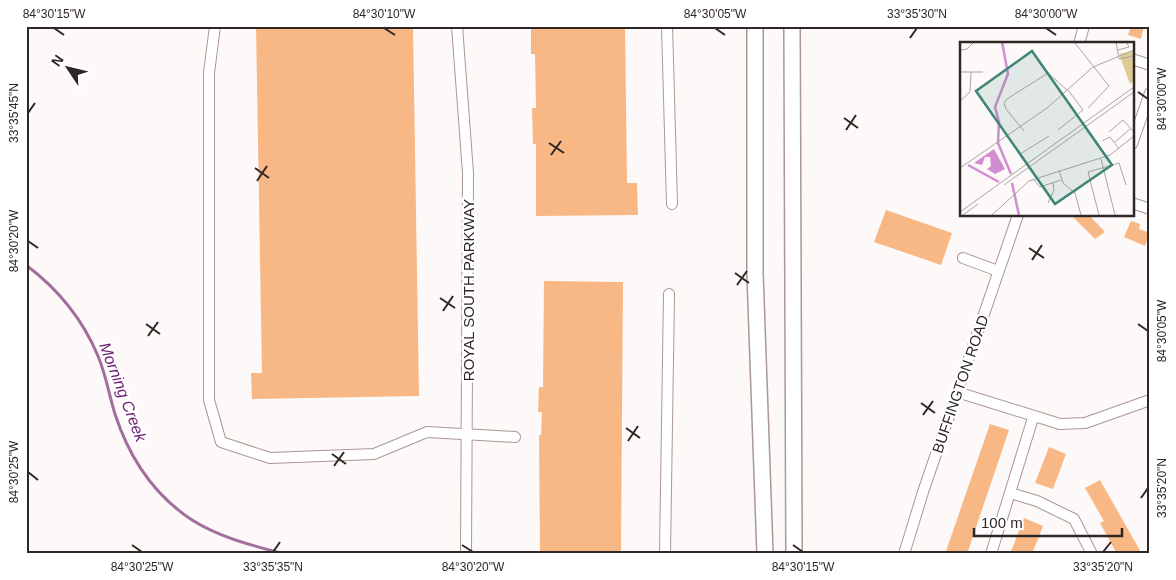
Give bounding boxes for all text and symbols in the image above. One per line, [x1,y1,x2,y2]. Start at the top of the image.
text: 84°30'15"W [23,7,86,21]
text: 84°30'10"W [353,7,416,21]
text: 84°30'05"W [684,7,747,21]
text: 33°35'30"N [887,7,947,21]
text: 84°30'00"W [1015,7,1078,21]
north arrow [42,42,92,92]
inset map [960,42,1134,216]
text: N [48,52,67,69]
text: 84°30'00"W [1155,67,1169,130]
text: 33°35'45"N [7,83,21,143]
street label: ROYAL SOUTH PARKWAY [460,199,477,381]
text: 84°30'20"W [7,209,21,272]
text: 84°30'05"W [1155,299,1169,362]
street label: BUFFINGTON ROAD [928,313,992,455]
water label: Morning Creek [96,340,150,445]
text: 84°30'25"W [7,440,21,503]
text: 33°35'20"N [1155,458,1169,518]
scale bar [974,505,1121,537]
text: 100 m [981,514,1023,531]
text: 84°30'25"W [111,560,174,574]
text: 33°35'35"N [243,560,303,574]
text: 84°30'20"W [442,560,505,574]
text: 84°30'15"W [772,560,835,574]
text: 33°35'20"N [1073,560,1133,574]

